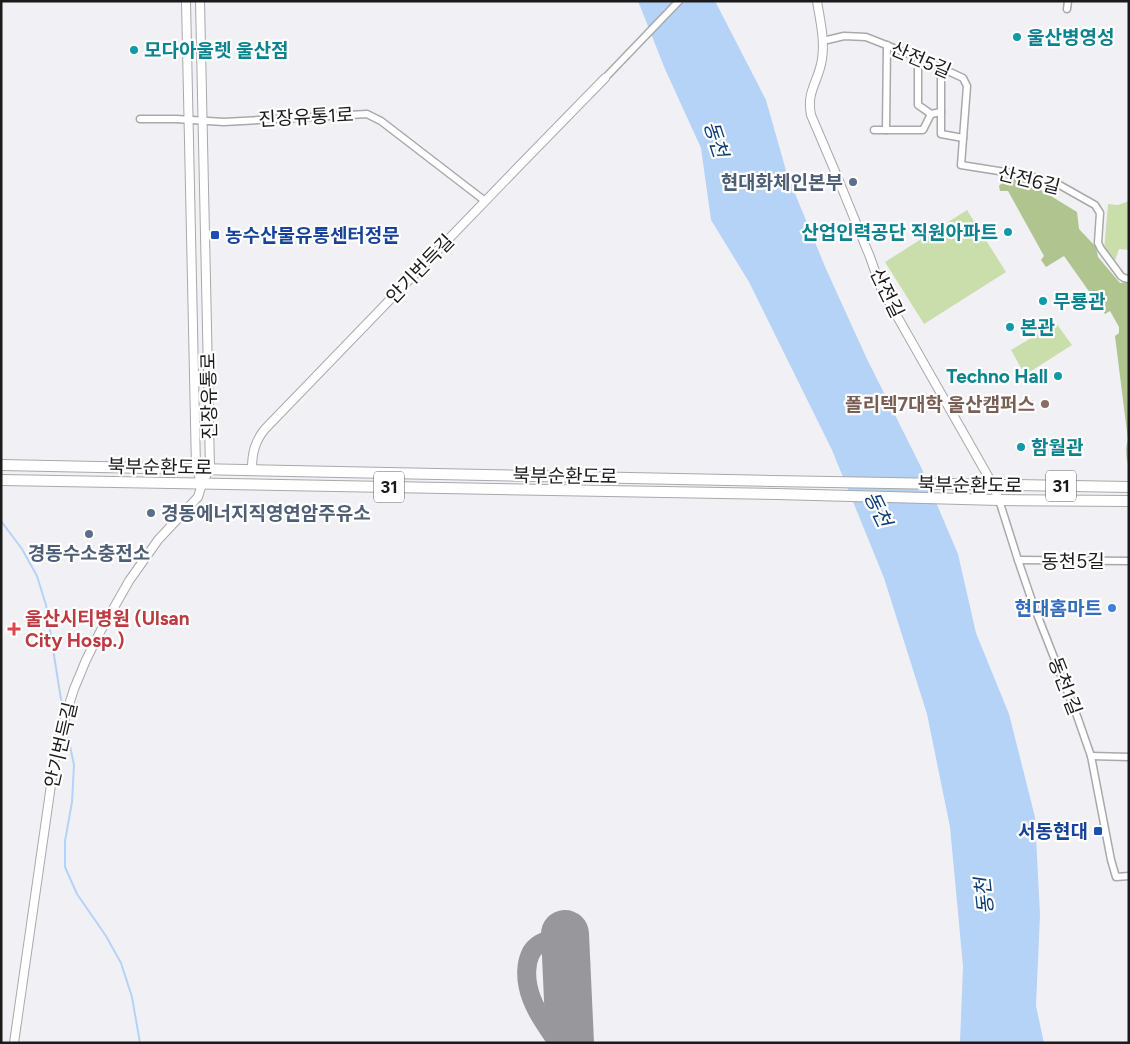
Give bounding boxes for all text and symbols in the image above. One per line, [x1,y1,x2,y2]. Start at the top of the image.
place label: 울산병영성 [1027,26,1114,49]
marker: 울산병영성 [1011,31,1023,43]
street label: 산전5길 [887,37,955,83]
place label: 모다아울렛 울산점 [144,39,288,62]
marker: 모다아울렛 울산점 [128,44,140,56]
street label: 진장유통1로 [258,103,354,131]
water label: 동천 [699,118,734,163]
street label: 산전6길 [996,161,1062,199]
place label: 현대화체인본부 [721,171,843,194]
marker: 현대화체인본부 [847,176,859,188]
place label: 산업인력공단 직원아파트 [801,221,998,244]
place label: 농수산물유통센터정문 [225,224,400,247]
marker: 산업인력공단 직원아파트 [1002,226,1014,238]
marker: 농수산물유통센터정문 [209,229,221,241]
street label: 안기번득길 [381,230,459,308]
street label: 산전길 [865,264,909,322]
place label: 무룡관 [1053,290,1106,313]
marker: 무룡관 [1037,295,1049,307]
place label: 본관 [1020,316,1055,339]
marker: 본관 [1004,321,1016,333]
street label: 진장유통로 [197,352,221,440]
place label: Techno Hall [946,365,1048,388]
marker: Techno Hall [1052,370,1064,382]
place label: 폴리텍7대학 울산캠퍼스 [845,393,1035,416]
marker: 폴리텍7대학 울산캠퍼스 [1039,398,1051,410]
place label: 함월관 [1031,436,1084,459]
marker: 함월관 [1015,441,1027,453]
street label: 북부순환도로 [107,455,213,479]
street label: 북부순환도로 [512,464,618,488]
road number: 31 [1046,471,1076,502]
road number: 31 [374,472,404,502]
street label: 북부순환도로 [917,473,1023,497]
water label: 동천 [859,487,898,533]
place label: 경동에너지직영연암주유소 [161,502,371,525]
marker: 경동에너지직영연암주유소 [145,507,157,519]
marker: 경동수소충전소 [83,528,95,540]
place label: 경동수소충전소 [28,542,150,565]
street label: 동천5길 [1041,550,1105,573]
place label: 현대홈마트 [1015,597,1102,620]
marker: 현대홈마트 [1106,602,1118,614]
place label: 울산시티병원 (Ulsan City Hosp.) [25,607,189,652]
marker: 울산시티병원 (Ulsan City Hosp.) [7,622,21,636]
street label: 동천1길 [1043,654,1087,718]
street label: 안기번득길 [40,700,82,790]
place label: 서동현대 [1018,820,1088,843]
marker: 서동현대 [1092,825,1104,837]
water label: 동천 [970,874,998,916]

